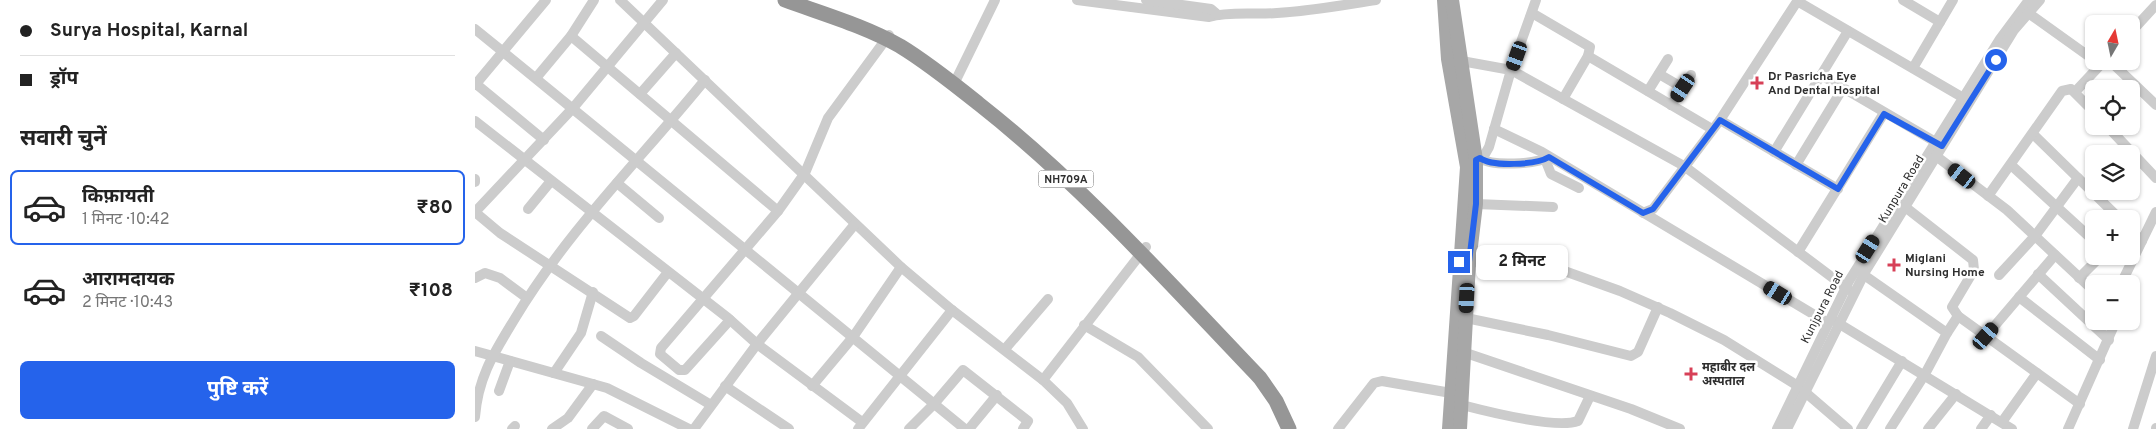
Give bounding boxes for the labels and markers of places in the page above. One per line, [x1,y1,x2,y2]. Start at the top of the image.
place label: Dr Pasricha Eye And Dental Hospital [1768,69,1880,99]
marker: Dr Pasricha Eye And Dental Hospital [1750,76,1764,90]
place label: Miglani Nursing Home [1905,251,1985,281]
marker: Miglani Nursing Home [1887,258,1901,272]
place label: महाबीर दल अस्पताल [1702,359,1756,390]
marker: महाबीर दल अस्पताल [1684,367,1698,381]

